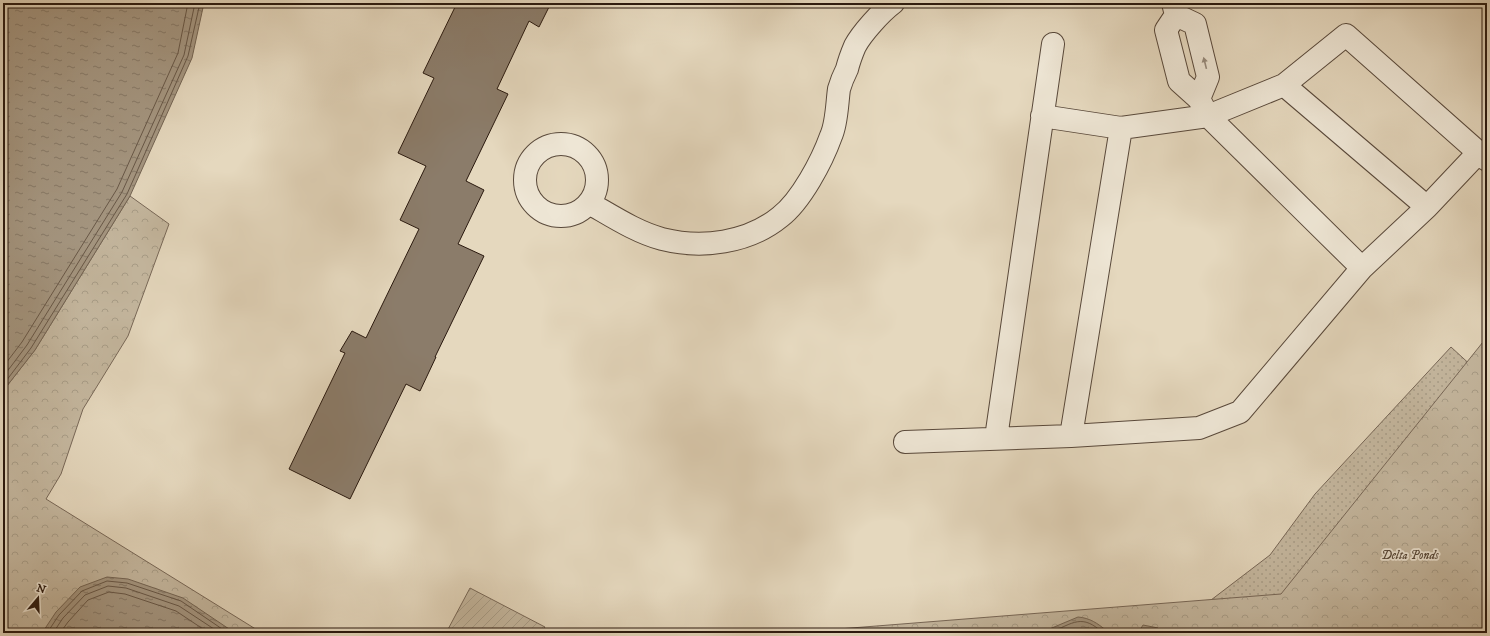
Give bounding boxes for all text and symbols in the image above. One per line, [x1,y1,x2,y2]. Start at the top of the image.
one-way arrow [1201,56,1207,69]
park label: Delta Ponds [1381,548,1439,563]
north arrow [18,578,58,618]
text: N [34,581,47,598]

